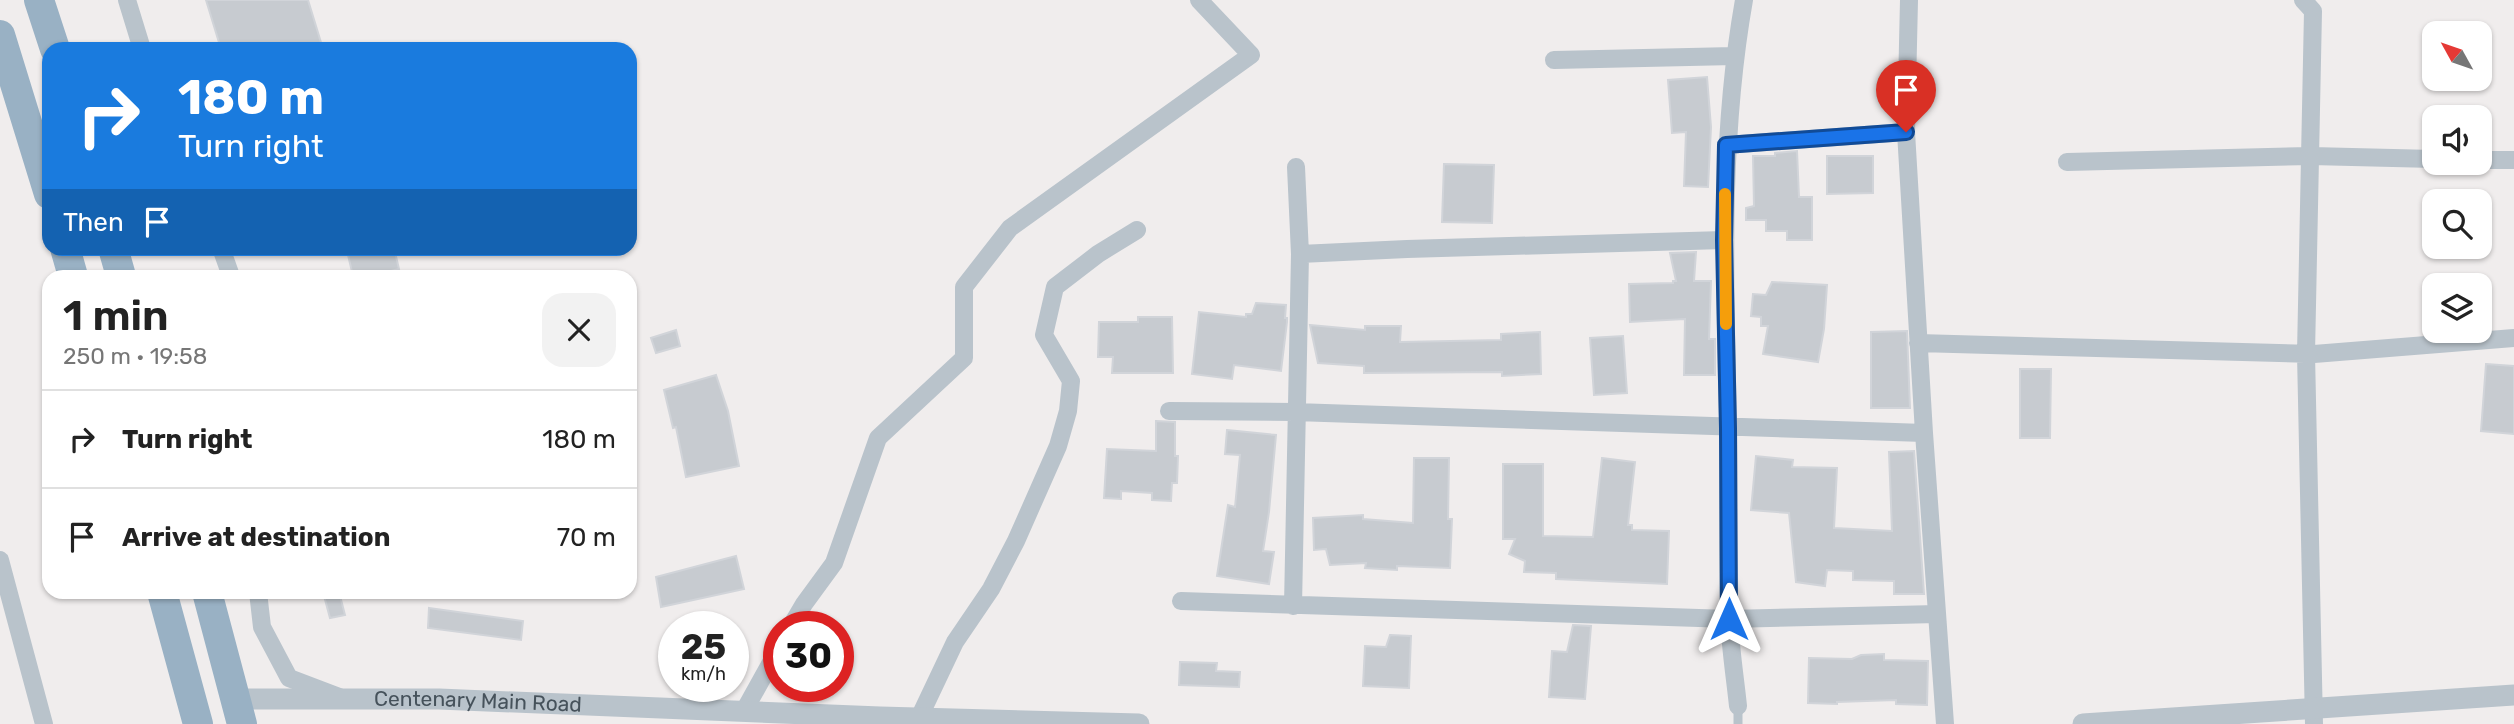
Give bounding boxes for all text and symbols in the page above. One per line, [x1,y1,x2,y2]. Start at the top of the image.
north arrow [2422,21,2492,91]
map controls [2422,21,2492,343]
pin [1876,60,1936,132]
text: 180 m [178,68,324,126]
icon: right [63,70,154,161]
icon: arrive [1887,71,1925,109]
button: sound [2422,105,2492,175]
text: Turn right [178,127,323,165]
button: search [2422,189,2492,259]
icon: arrive [138,203,176,241]
text: Then [63,207,124,238]
button: layers [2422,273,2492,343]
text: 1 min [63,291,169,341]
button: close [542,293,616,367]
text: 250 m · 19:58 [63,342,207,370]
icon: right [63,420,101,458]
text: Turn right [122,424,252,455]
text: 180 m [542,424,616,455]
icon: arrive [63,518,101,556]
text: Arrive at destination [122,522,390,553]
text: 70 m [557,522,616,553]
position arrow [1692,582,1766,656]
speed limit sign: 30 [763,611,854,702]
text: 25 [681,626,726,668]
text: km/h [681,663,726,685]
street label: Centenary Main Road [374,686,582,717]

